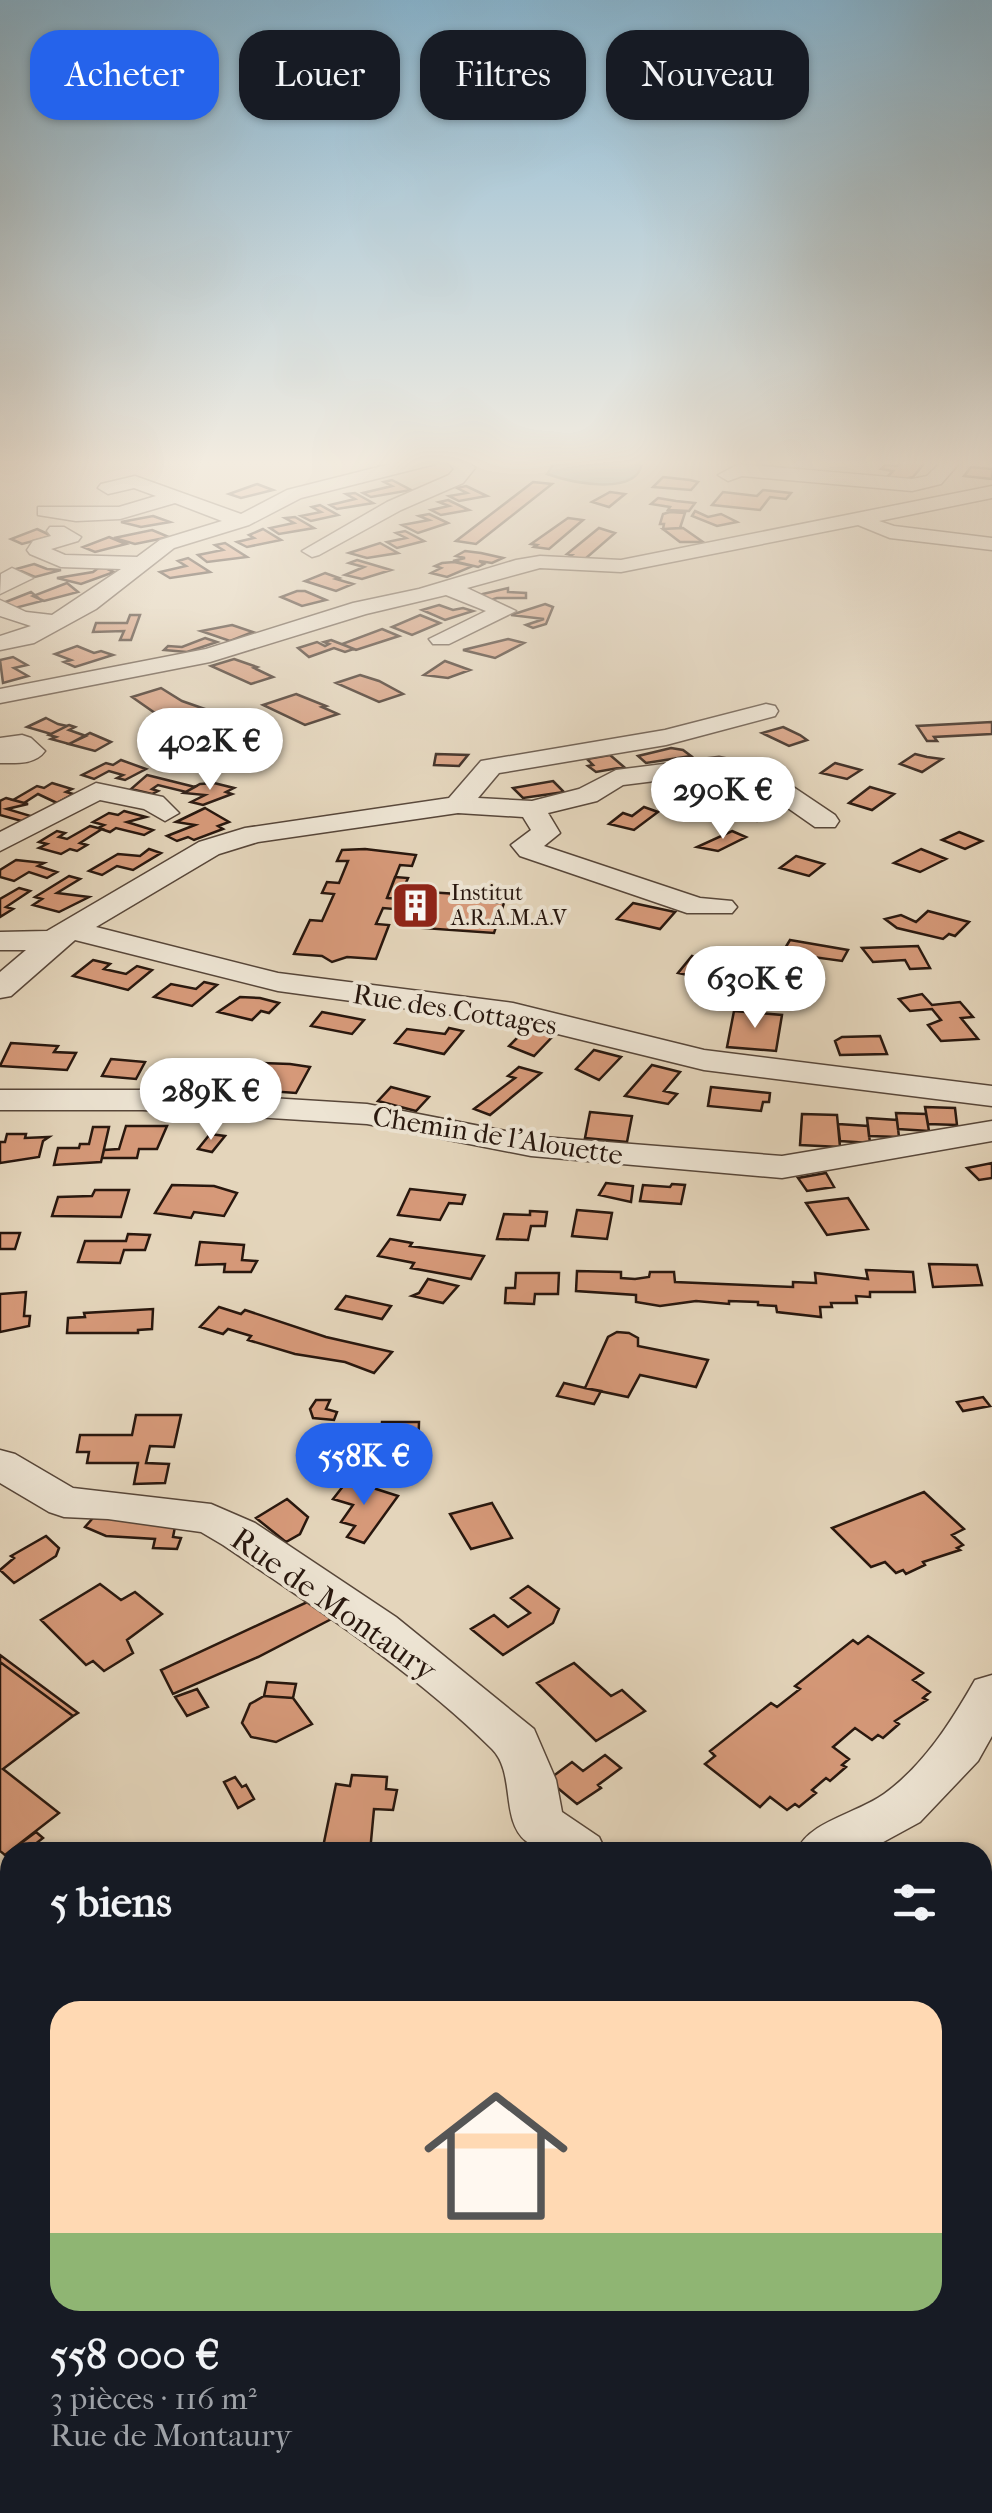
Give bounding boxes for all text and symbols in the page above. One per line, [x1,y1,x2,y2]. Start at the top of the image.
chip: Acheter [30,30,219,120]
chip: Louer [239,30,400,120]
chip: Filtres [420,30,586,120]
chip: Nouveau [606,30,809,120]
pin: 402K € [129,708,291,793]
text: 402K € [159,722,261,759]
pin: 290K € [642,757,804,842]
text: 290K € [673,771,773,808]
building icon: Institut A.R.A.M.A.V [390,879,442,931]
place label: Institut A.R.A.M.A.V [450,880,567,931]
pin: 630K € [674,946,836,1031]
text: 630K € [706,960,804,997]
street label: Rue des Cottages [351,977,559,1042]
pin: 289K € [130,1058,292,1143]
text: 289K € [162,1072,260,1109]
street label: Chemin de l'Alouette [371,1099,625,1172]
pin: 558K € [283,1423,445,1508]
text: 558K € [318,1437,410,1474]
street label: Rue de Montaury [224,1520,444,1689]
icon: filters [887,1875,942,1930]
text: 5 biens [50,1878,172,1927]
icon: home [406,2066,586,2246]
text: 558 000 € [50,2331,220,2380]
text: 3 pièces · 116 m² [50,2380,257,2417]
text: Rue de Montaury [50,2417,292,2454]

